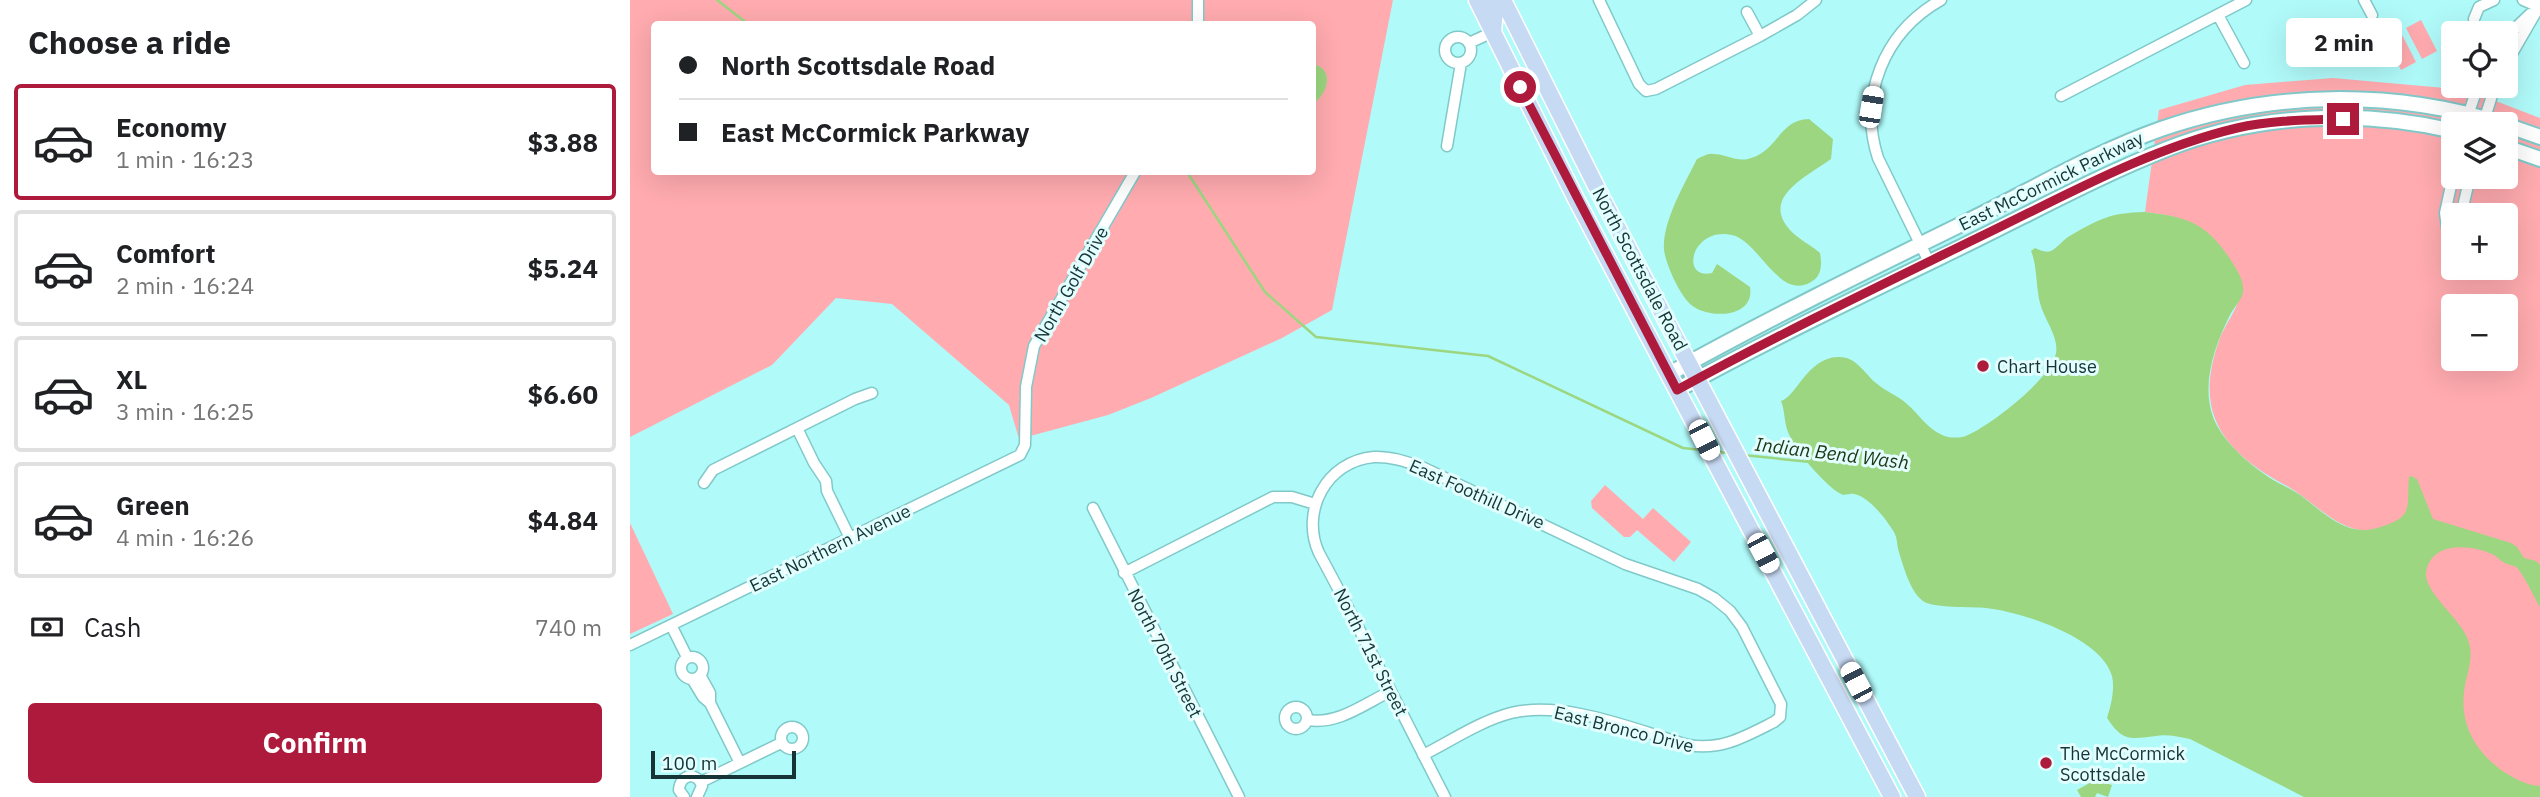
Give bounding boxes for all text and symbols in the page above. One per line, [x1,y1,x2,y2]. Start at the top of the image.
callout: 2 min [2285,18,2401,66]
text: Choose a ride [28,21,231,63]
map controls [2441,21,2518,371]
button: locate [2441,21,2518,98]
text: 2 min [2314,27,2374,57]
text: North Scottsdale Road [721,48,995,82]
route start [1504,71,1536,103]
car [1858,85,1885,129]
route end [2327,103,2359,135]
text: Economy [116,110,227,144]
icon: car [32,111,95,174]
button: layers [2441,112,2518,189]
text: East McCormick Parkway [721,115,1029,149]
text: $3.88 [528,125,598,159]
street label: East McCormick Parkway [1955,126,2147,236]
text: 1 min · 16:23 [116,144,254,174]
street label: North Scottsdale Road [1587,183,1693,355]
button: + [2441,203,2518,280]
street label: North Golf Drive [1029,222,1113,346]
text: Comfort [116,236,215,270]
icon: car [32,237,95,300]
text: $5.24 [528,251,598,285]
text: 2 min · 16:24 [116,270,254,300]
button: − [2441,294,2518,371]
place label: Chart House [1997,355,2097,378]
marker: Chart House [1975,358,1991,374]
text: XL [116,362,147,396]
icon: car [32,363,95,426]
text: $6.60 [528,377,598,411]
text: 3 min · 16:25 [116,396,254,426]
car [1686,417,1723,463]
water label: Indian Bend Wash [1754,432,1910,474]
street label: East Foothill Drive [1406,454,1548,534]
text: Green [116,488,190,522]
icon: car [32,489,95,552]
street label: East Northern Avenue [746,499,914,597]
text: $4.84 [528,503,598,537]
text: 4 min · 16:26 [116,522,254,552]
car [1744,530,1783,576]
street label: North 70th Street [1123,584,1207,722]
street label: North 71st Street [1329,584,1413,720]
icon: cash [28,608,66,646]
text: Cash [84,610,141,644]
text: 740 m [535,612,602,642]
car [1837,659,1876,705]
street label: East Bronco Drive [1552,701,1696,757]
button: Confirm [28,703,602,783]
place label: The McCormick Scottsdale [2060,742,2185,786]
scale bar [651,748,796,780]
text: 100 m [662,751,717,775]
marker: The McCormick Scottsdale [2038,755,2054,771]

